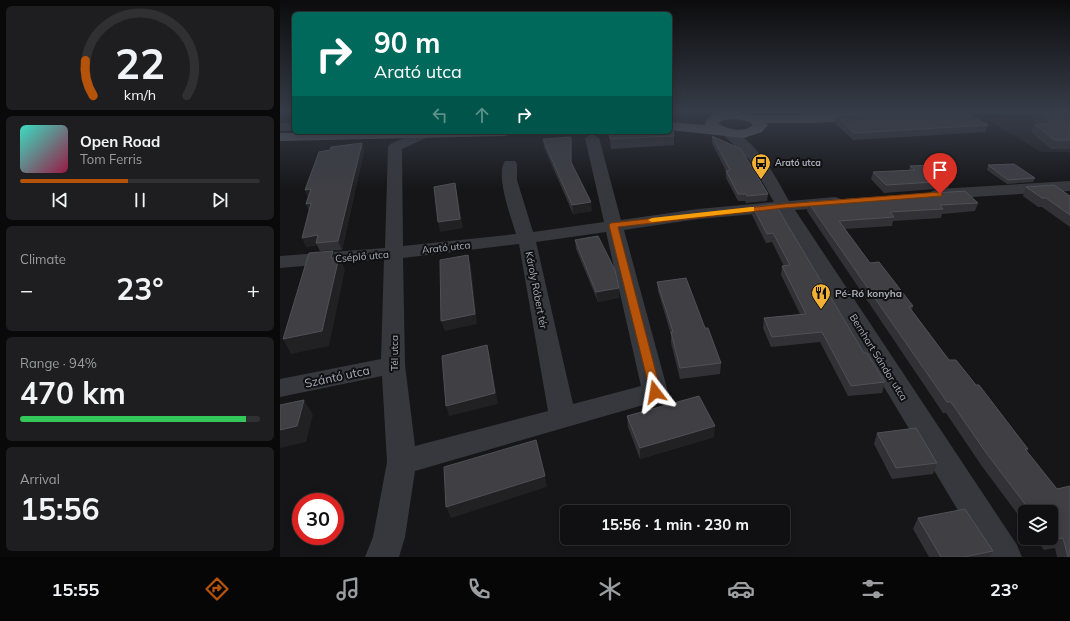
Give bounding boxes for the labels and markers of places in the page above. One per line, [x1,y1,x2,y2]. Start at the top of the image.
bus stop icon: Arató utca [750,152,772,180]
pin [923,153,957,194]
place label: Arató utca [775,157,821,168]
restaurant icon: Pé-Ró konyha [810,282,832,310]
place label: Pé-Ró konyha [835,287,902,300]

